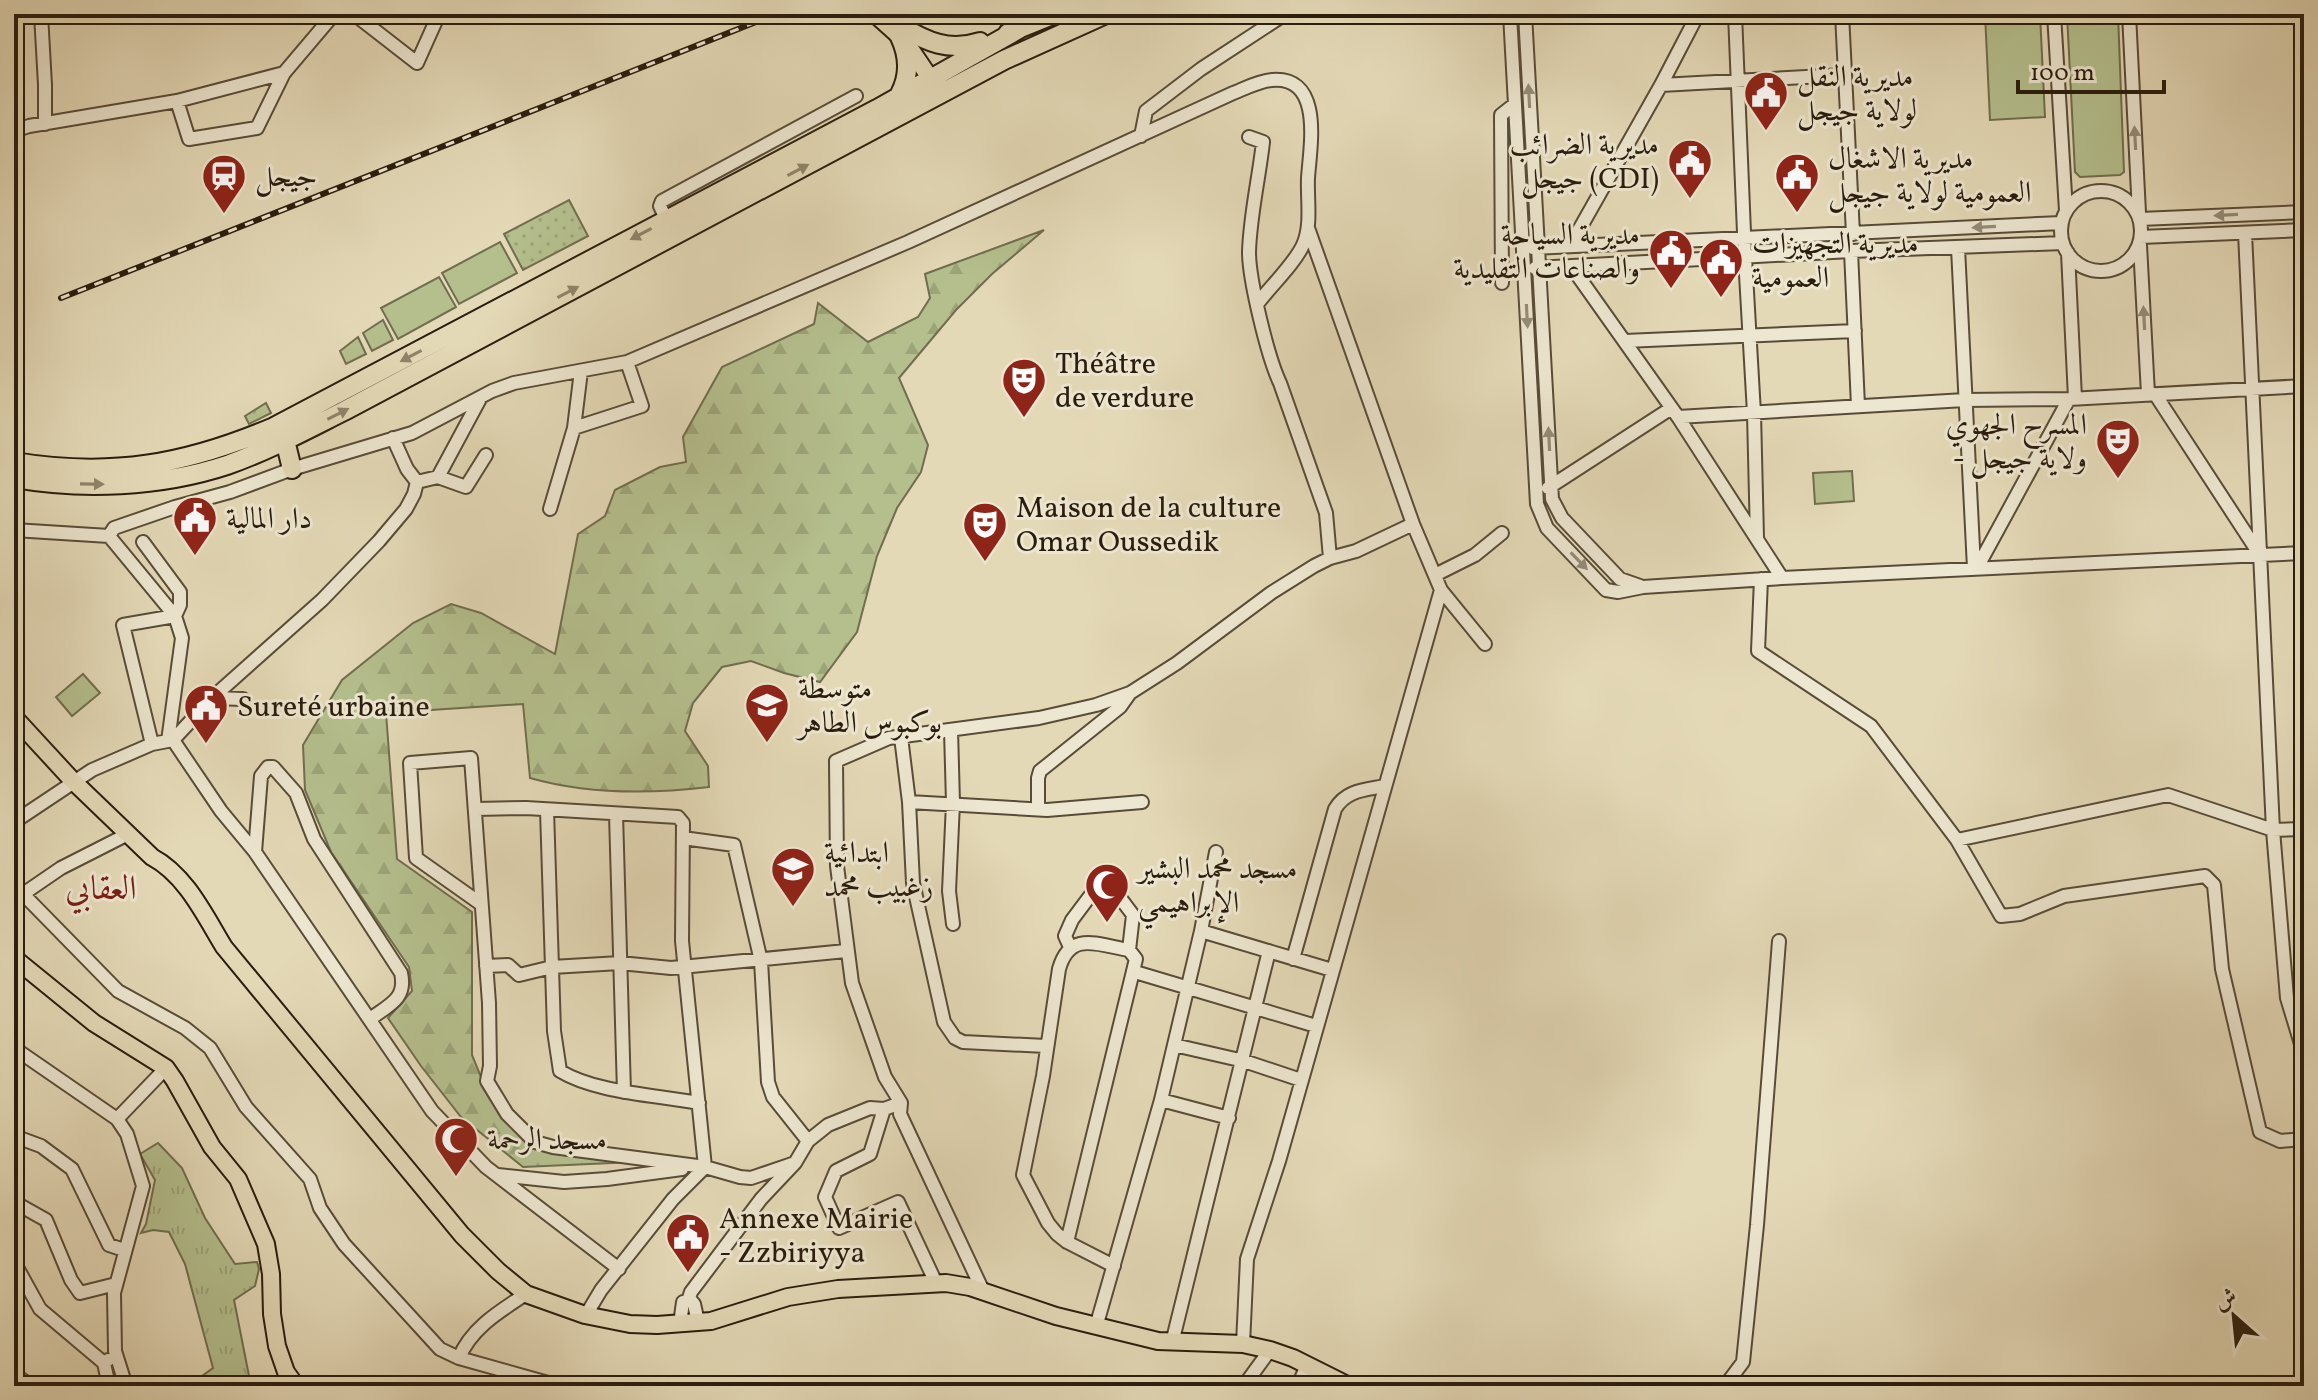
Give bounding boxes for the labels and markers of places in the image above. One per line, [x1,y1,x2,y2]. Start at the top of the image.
place label: مديرية النقل لولاية جيجل [1797,57,1917,133]
public building icon: مديرية النقل لولاية جيجل [1742,69,1790,132]
place label: مديرية الضرائب جيجل (CDI) [1510,125,1659,201]
public building icon: مديرية الضرائب جيجل (CDI) [1666,137,1714,200]
place label: مديرية الاشغال العمومية لولاية جيجل [1828,139,2032,215]
public building icon: مديرية الاشغال العمومية لولاية جيجل [1773,151,1821,214]
station icon: جيجل [200,152,248,215]
place label: جيجل [255,157,317,199]
place label: مديرية السياحة والصناعات التقليدية [1453,215,1640,291]
place label: مديرية التجهيزات العمومية [1752,224,1919,300]
public building icon: مديرية السياحة والصناعات التقليدية [1647,227,1695,290]
public building icon: مديرية التجهيزات العمومية [1697,236,1745,299]
place label: Théâtre de verdure [1055,344,1194,420]
theatre icon: Théâtre de verdure [1000,356,1048,419]
place label: المسرح الجهوي - ولاية جيجل [1946,405,2087,481]
theatre icon: المسرح الجهوي - ولاية جيجل [2094,417,2142,480]
place label: Maison de la culture Omar Oussedik [1016,488,1281,564]
public building icon: دار المالية [171,494,219,557]
place label: دار المالية [226,499,312,541]
theatre icon: Maison de la culture Omar Oussedik [961,500,1009,563]
place label: متوسطة بوكبوس الطاهر [795,669,942,745]
school or university icon: متوسطة بوكبوس الطاهر [743,681,791,744]
public building icon: Sureté urbaine [182,682,230,745]
place label: Sureté urbaine [237,687,430,729]
place label: ابتدائية زغبيب محمد [824,833,933,909]
school or university icon: ابتدائية زغبيب محمد [769,845,817,908]
place label: مسجد محمد البشير الإبراهيمي [1135,849,1297,930]
mosque icon: مسجد محمد البشير الإبراهيمي [1083,861,1131,924]
mosque icon: مسجد الرحمة [432,1115,480,1178]
place label: مسجد الرحمة [487,1120,607,1162]
place label: Annexe Mairie - Zzbiriyya [719,1199,913,1275]
public building icon: Annexe Mairie - Zzbiriyya [664,1211,712,1274]

